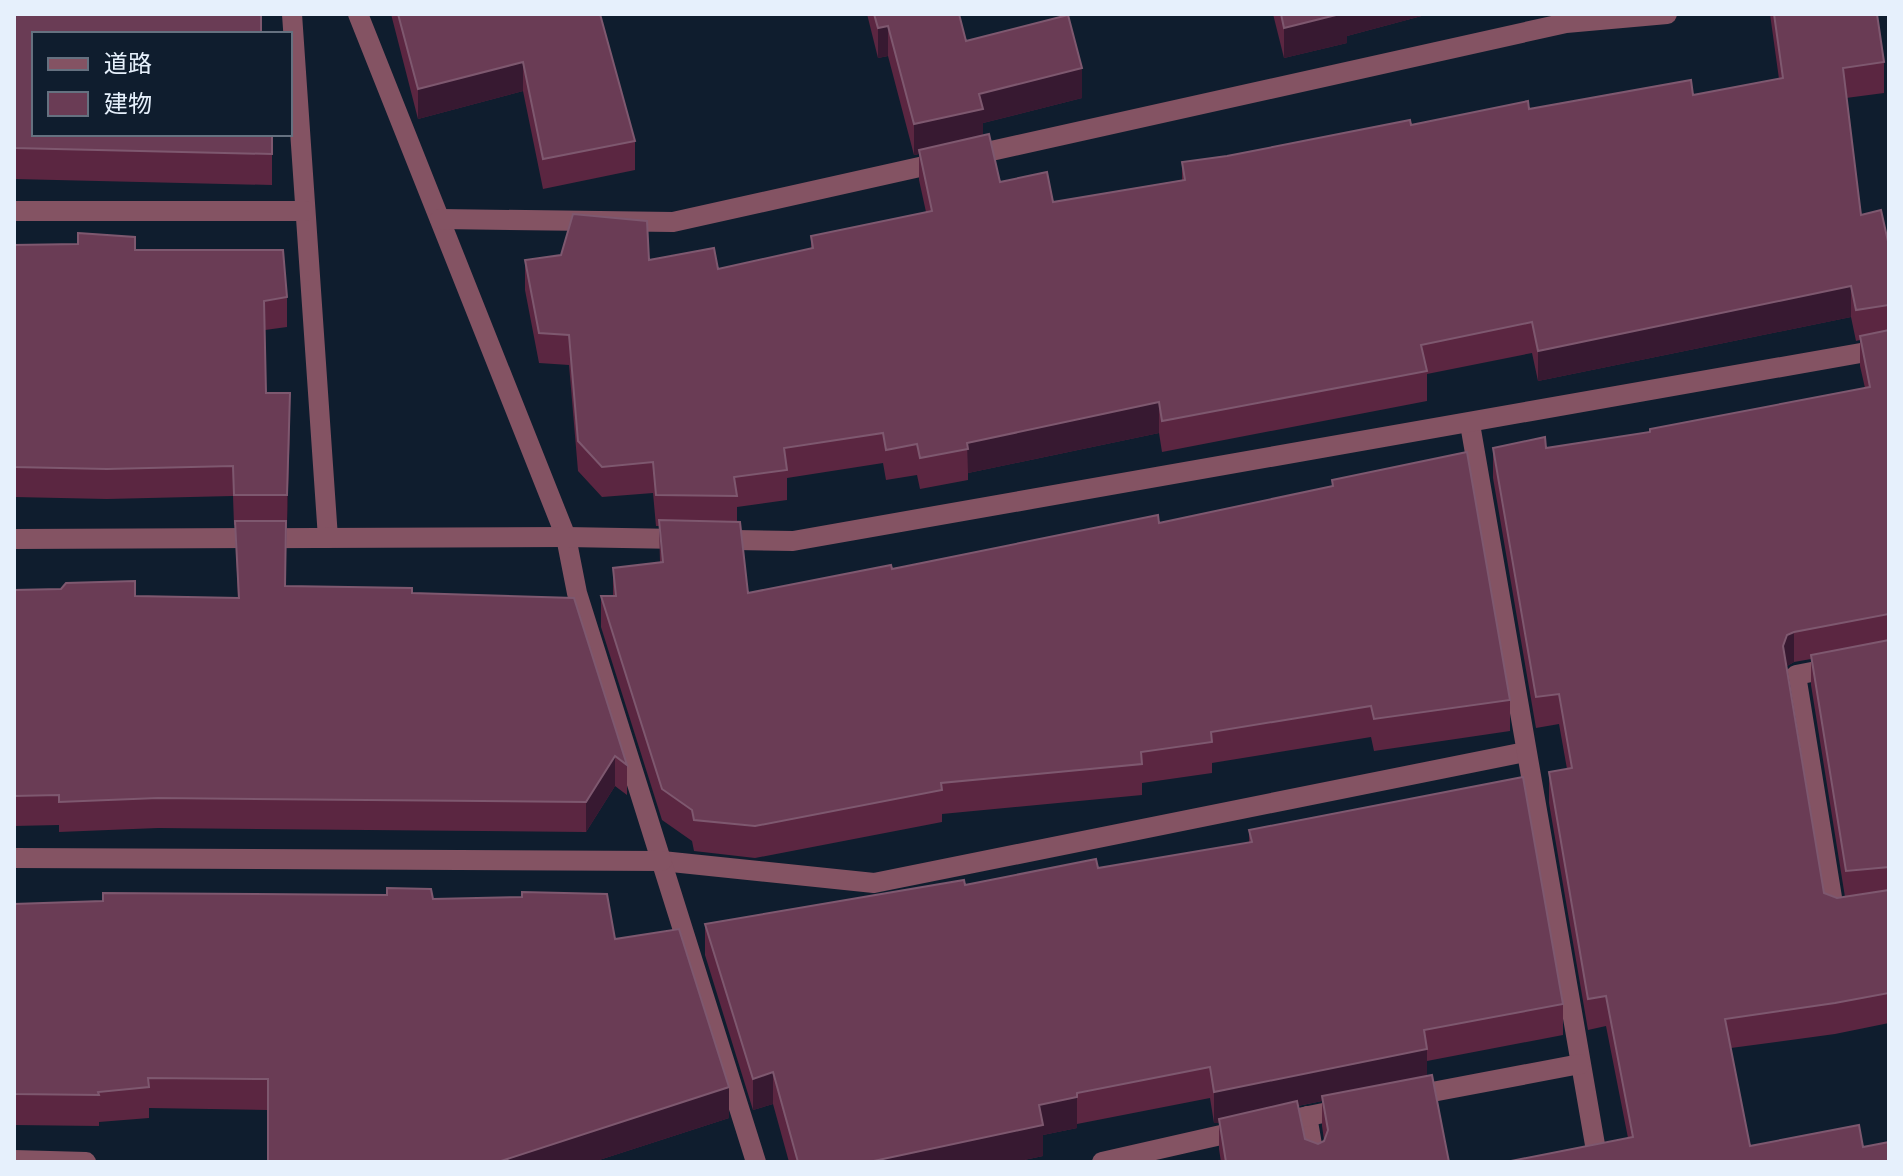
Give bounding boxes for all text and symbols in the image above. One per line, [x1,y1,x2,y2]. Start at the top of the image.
legend [32,32,292,136]
text: 道路 [104,44,152,79]
text: 建物 [104,84,152,119]

